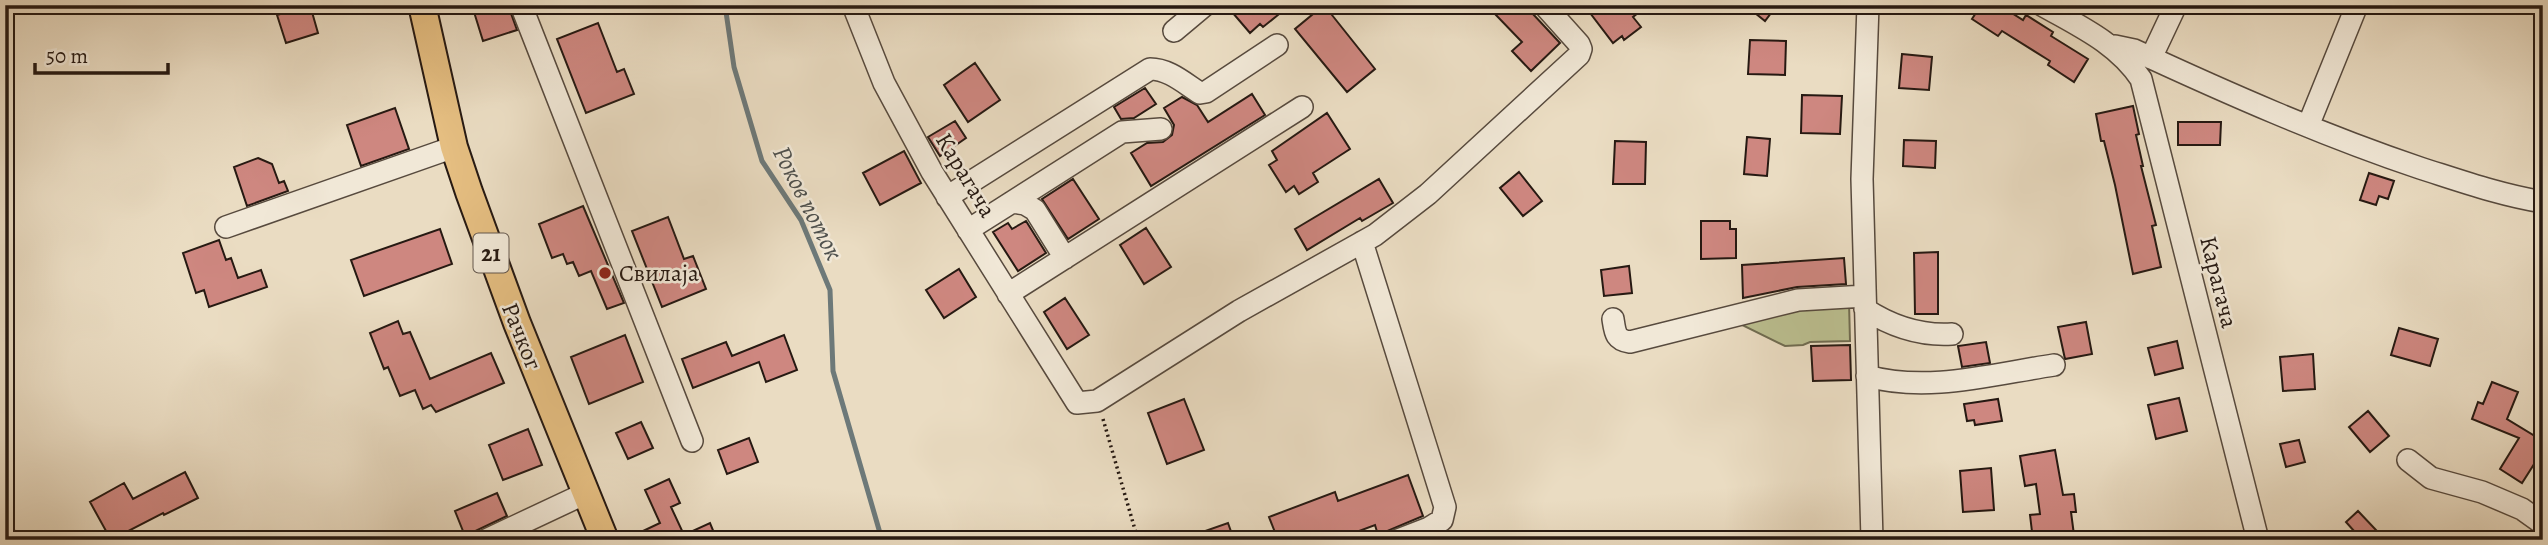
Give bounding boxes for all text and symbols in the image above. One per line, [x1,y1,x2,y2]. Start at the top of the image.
scale bar [35,32,168,76]
text: 50 m [46,42,88,70]
street label: Карагача [928,127,1004,223]
water label: Роков поток [764,140,852,267]
street label: Карагача [2192,233,2246,331]
road number: 21 [474,234,508,272]
place label: Свилаја [619,257,699,289]
marker: Свилаја [597,265,613,281]
street label: Рачког [494,298,550,374]

